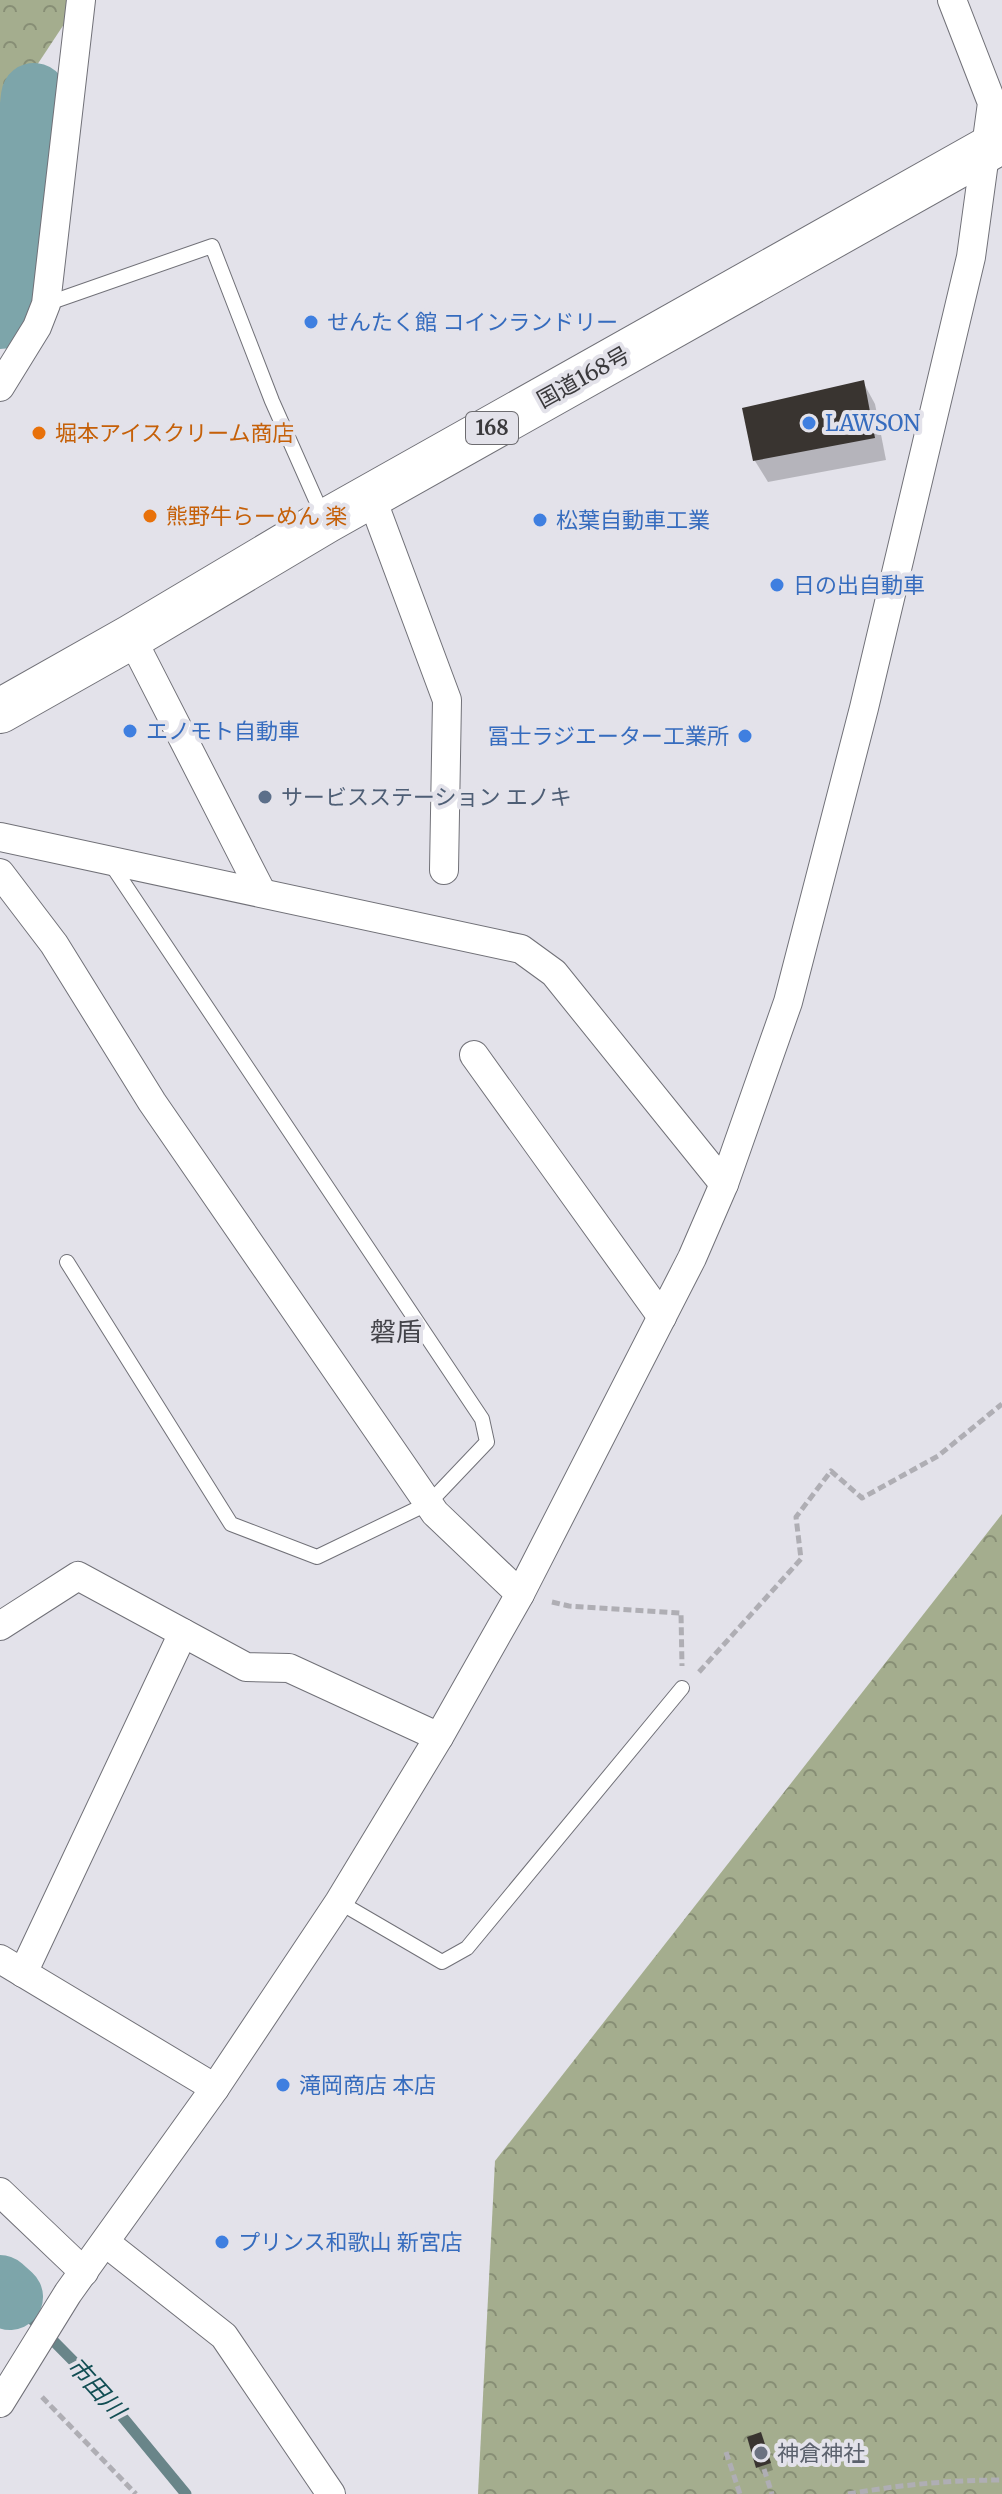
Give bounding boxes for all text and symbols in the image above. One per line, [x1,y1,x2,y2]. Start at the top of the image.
place label: せんたく館 コインランドリー [327,308,618,336]
marker: せんたく館 コインランドリー [302,313,320,331]
street label: 国道168号 [532,340,634,414]
place label: LAWSON [825,409,920,437]
road number: 168 [466,412,518,444]
marker: LAWSON [800,414,818,432]
place label: 堀本アイスクリーム商店 [55,419,295,447]
marker: 堀本アイスクリーム商店 [30,424,48,442]
place label: 熊野牛らーめん 楽 [166,502,347,530]
place label: 松葉自動車工業 [556,506,710,534]
marker: 熊野牛らーめん 楽 [141,507,159,525]
marker: 松葉自動車工業 [531,511,549,529]
place label: 日の出自動車 [793,571,925,599]
marker: 日の出自動車 [768,576,786,594]
place label: エノモト自動車 [146,717,300,745]
marker: エノモト自動車 [121,722,139,740]
place label: 冨士ラジエーター工業所 [487,722,729,750]
marker: 冨士ラジエーター工業所 [736,727,754,745]
place label: サービスステーション エノキ [281,783,572,811]
marker: サービスステーション エノキ [256,788,274,806]
district label: 磐盾 [370,1315,422,1348]
place label: 滝岡商店 本店 [299,2071,436,2099]
marker: 滝岡商店 本店 [274,2076,292,2094]
place label: プリンス和歌山 新宮店 [238,2228,463,2256]
marker: プリンス和歌山 新宮店 [213,2233,231,2251]
water label: 市田川 [61,2351,134,2427]
place label: 神倉神社 [777,2439,865,2467]
marker: 神倉神社 [752,2444,770,2462]

